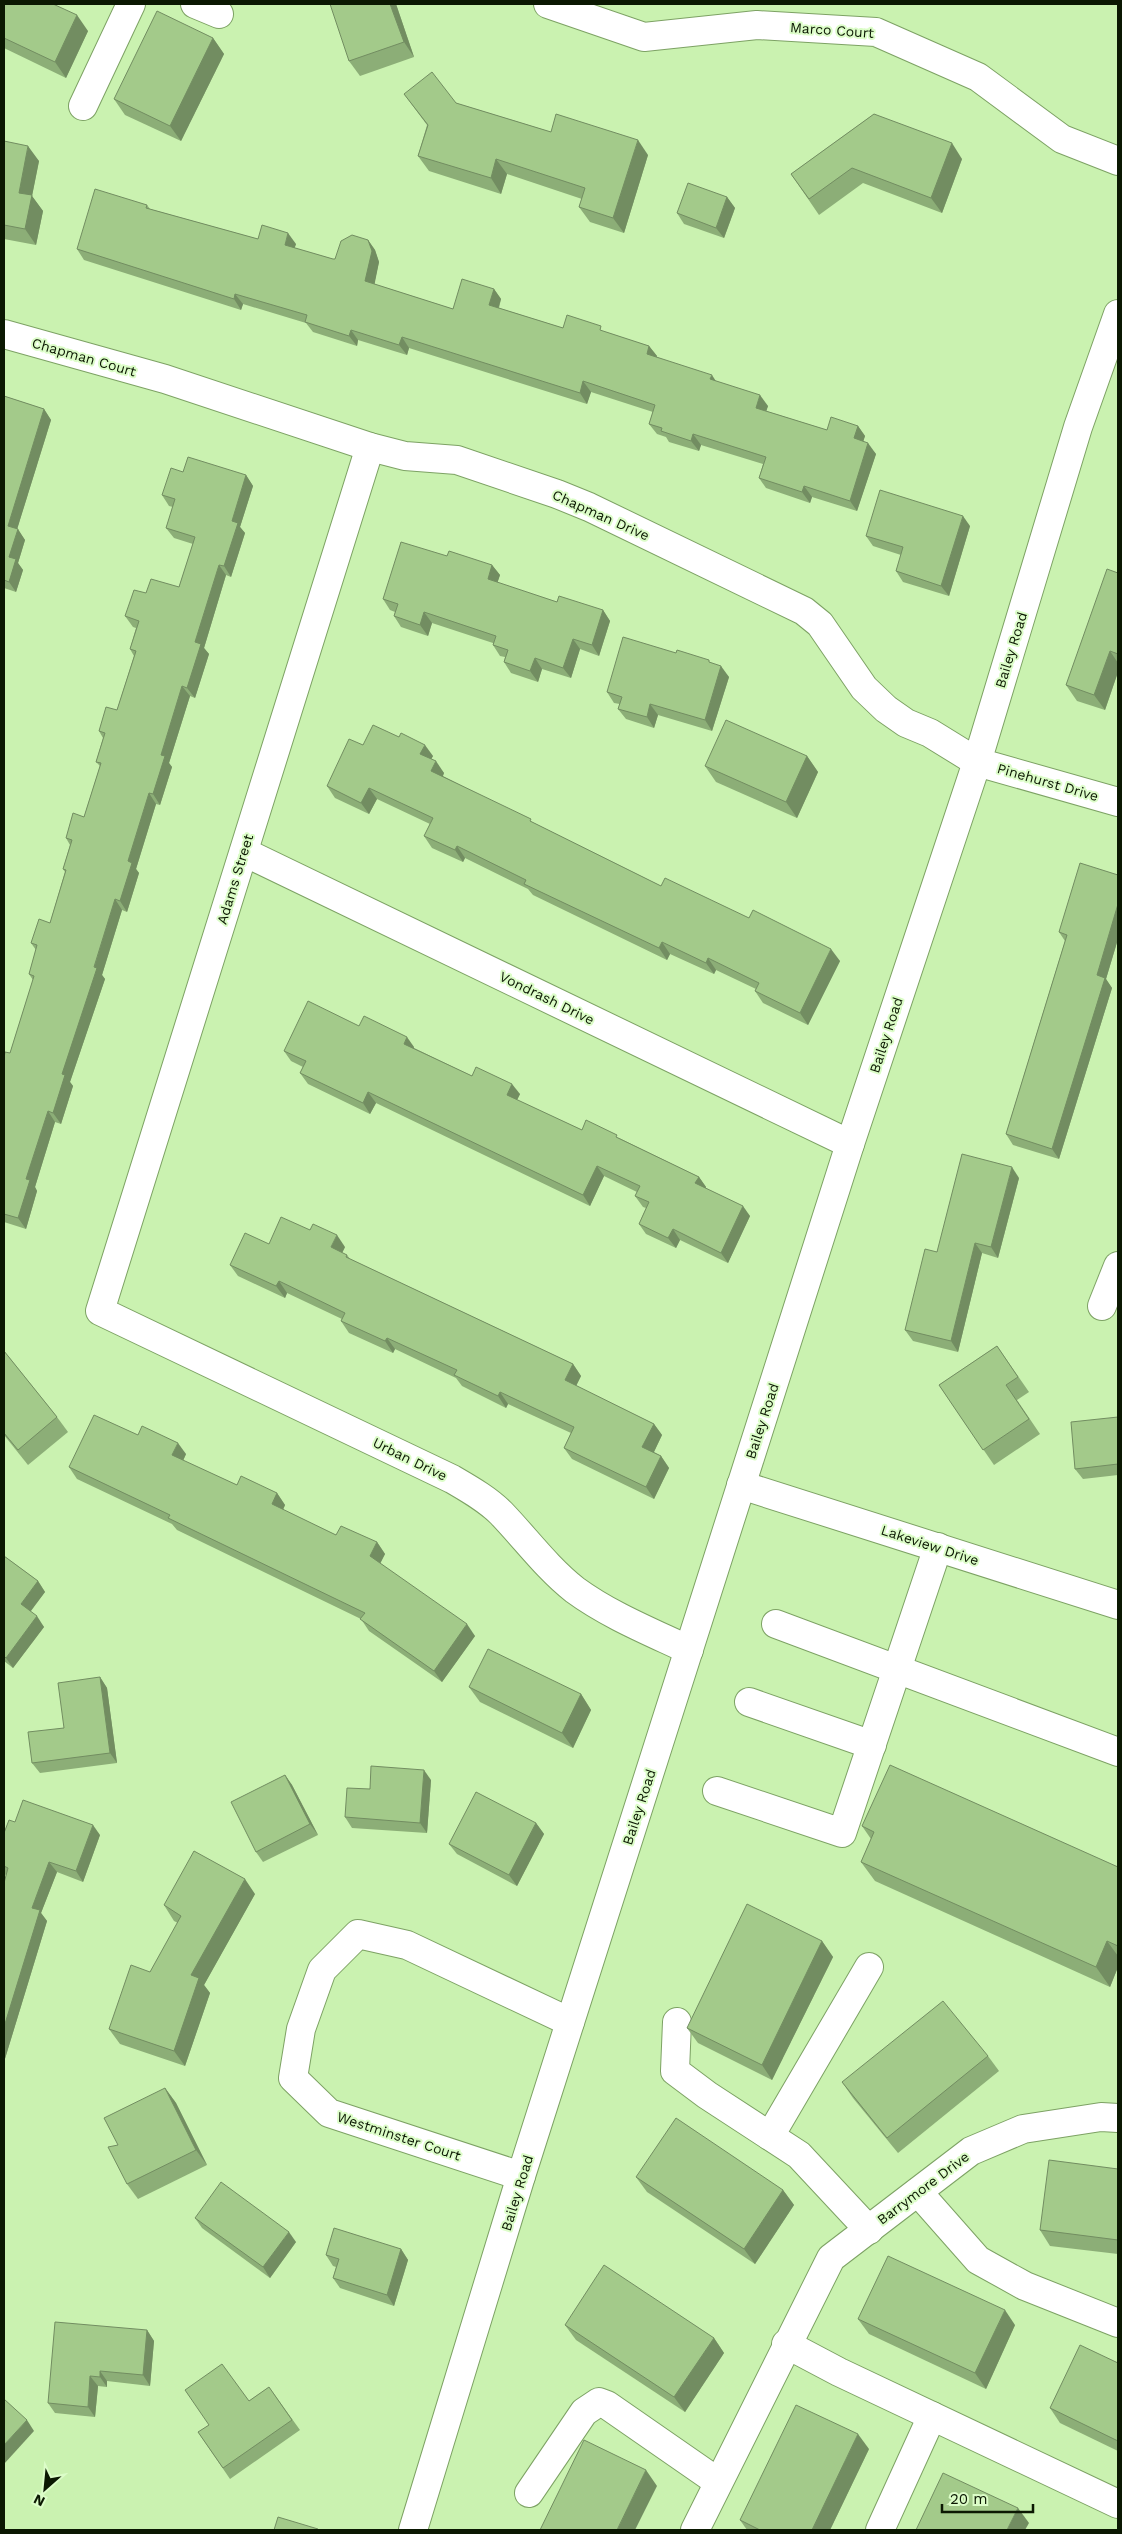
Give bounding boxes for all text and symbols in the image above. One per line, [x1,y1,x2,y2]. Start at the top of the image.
street label: Marco Court [789,19,875,41]
street label: Chapman Court [30,334,138,380]
street label: Chapman Drive [550,486,652,544]
street label: Bailey Road [992,610,1030,690]
street label: Pinehurst Drive [996,760,1100,804]
street label: Adams Street [214,832,256,926]
street label: Vondrash Drive [497,968,597,1028]
street label: Bailey Road [866,995,906,1075]
street label: Bailey Road [742,1381,782,1461]
street label: Urban Drive [370,1434,450,1484]
street label: Lakeview Drive [879,1522,981,1568]
street label: Bailey Road [619,1767,659,1847]
street label: Westminster Court [335,2108,463,2164]
street label: Barrymore Drive [874,2148,972,2228]
street label: Bailey Road [498,2153,536,2233]
north arrow [20,2464,70,2514]
scale bar [942,2482,1033,2514]
text: 20 m [950,2490,988,2508]
text: N [31,2491,47,2510]

